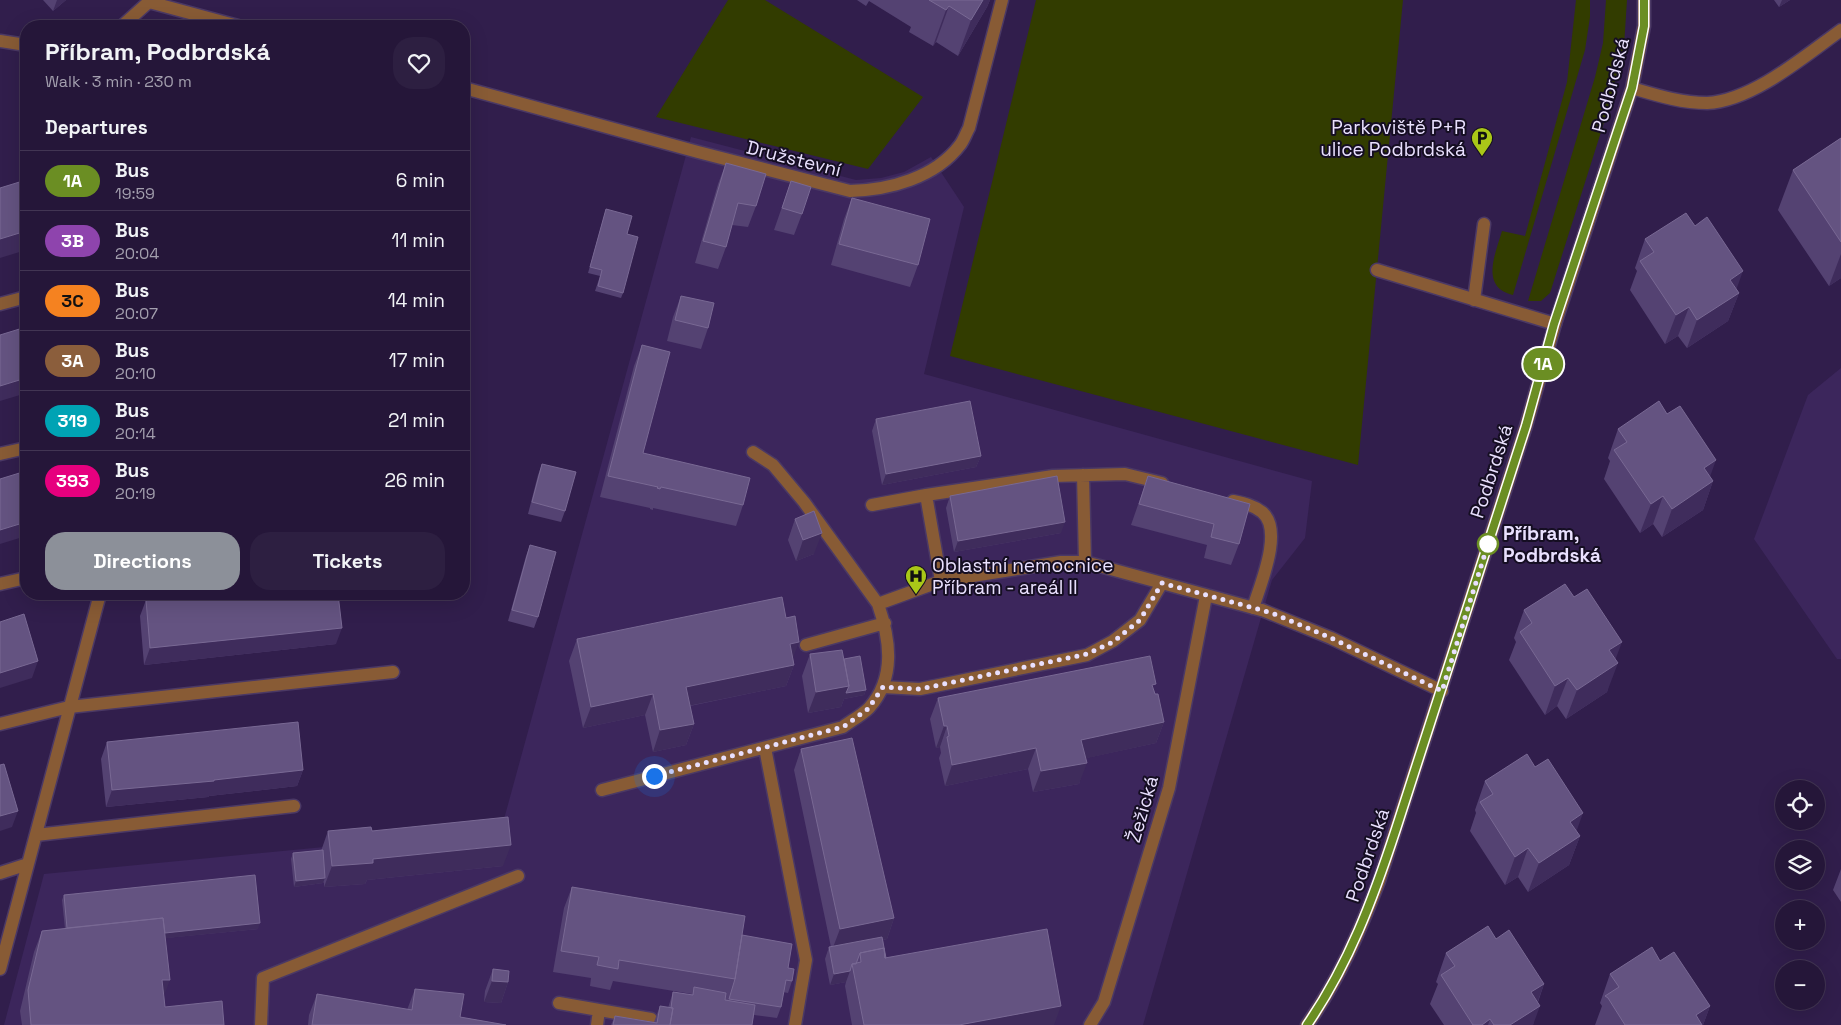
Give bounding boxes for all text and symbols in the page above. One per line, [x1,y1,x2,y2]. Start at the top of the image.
street label: Podbrdská [1586,35,1635,135]
text: Příbram, Podbrdská [45,36,270,67]
button: heart [393,37,445,89]
text: Walk · 3 min · 230 m [45,71,192,92]
text: Departures [45,115,148,140]
place label: Parkoviště P+R ulice Podbrdská [1320,115,1466,162]
parking icon: Parkoviště P+R ulice Podbrdská [1470,126,1494,157]
street label: Družstevní [744,135,844,182]
text: Bus [115,158,149,183]
text: 6 min [396,168,445,193]
text: 1A [63,169,82,192]
text: 19:59 [115,183,155,204]
text: Bus [115,218,149,243]
text: 11 min [392,228,445,253]
text: 3B [61,229,84,252]
text: 20:04 [115,243,159,264]
text: Bus [115,278,149,303]
text: 14 min [388,288,445,313]
text: 3C [61,289,84,312]
text: 20:07 [115,303,158,324]
text: Bus [115,338,149,363]
text: 17 min [389,348,445,373]
line badge: 1A [1520,348,1566,380]
text: 3A [61,349,84,372]
text: 1A [1533,352,1553,375]
text: 20:10 [115,363,156,384]
text: Bus [115,398,149,423]
text: 21 min [388,408,445,433]
text: 319 [58,409,87,432]
street label: Podbrdská [1465,421,1518,521]
text: 20:14 [115,423,156,444]
text: Bus [115,458,149,483]
text: 26 min [384,468,445,493]
text: 393 [56,469,89,492]
text: 20:19 [115,483,155,504]
place label: Příbram, Podbrdská [1503,521,1601,568]
button: Directions [45,532,240,590]
button: Tickets [250,532,445,590]
marker: Příbram, Podbrdská [1477,533,1499,555]
place label: Oblastní nemocnice Příbram - areál II [932,553,1113,600]
hospital icon: Oblastní nemocnice Příbram - areál II [904,564,928,595]
your location [642,764,667,789]
street label: Žežická [1121,773,1164,845]
map controls [1775,780,1825,1010]
button: locate [1775,780,1825,830]
street label: Podbrdská [1340,805,1395,905]
button: layers [1775,840,1825,890]
button: + [1775,900,1825,950]
button: − [1775,960,1825,1010]

